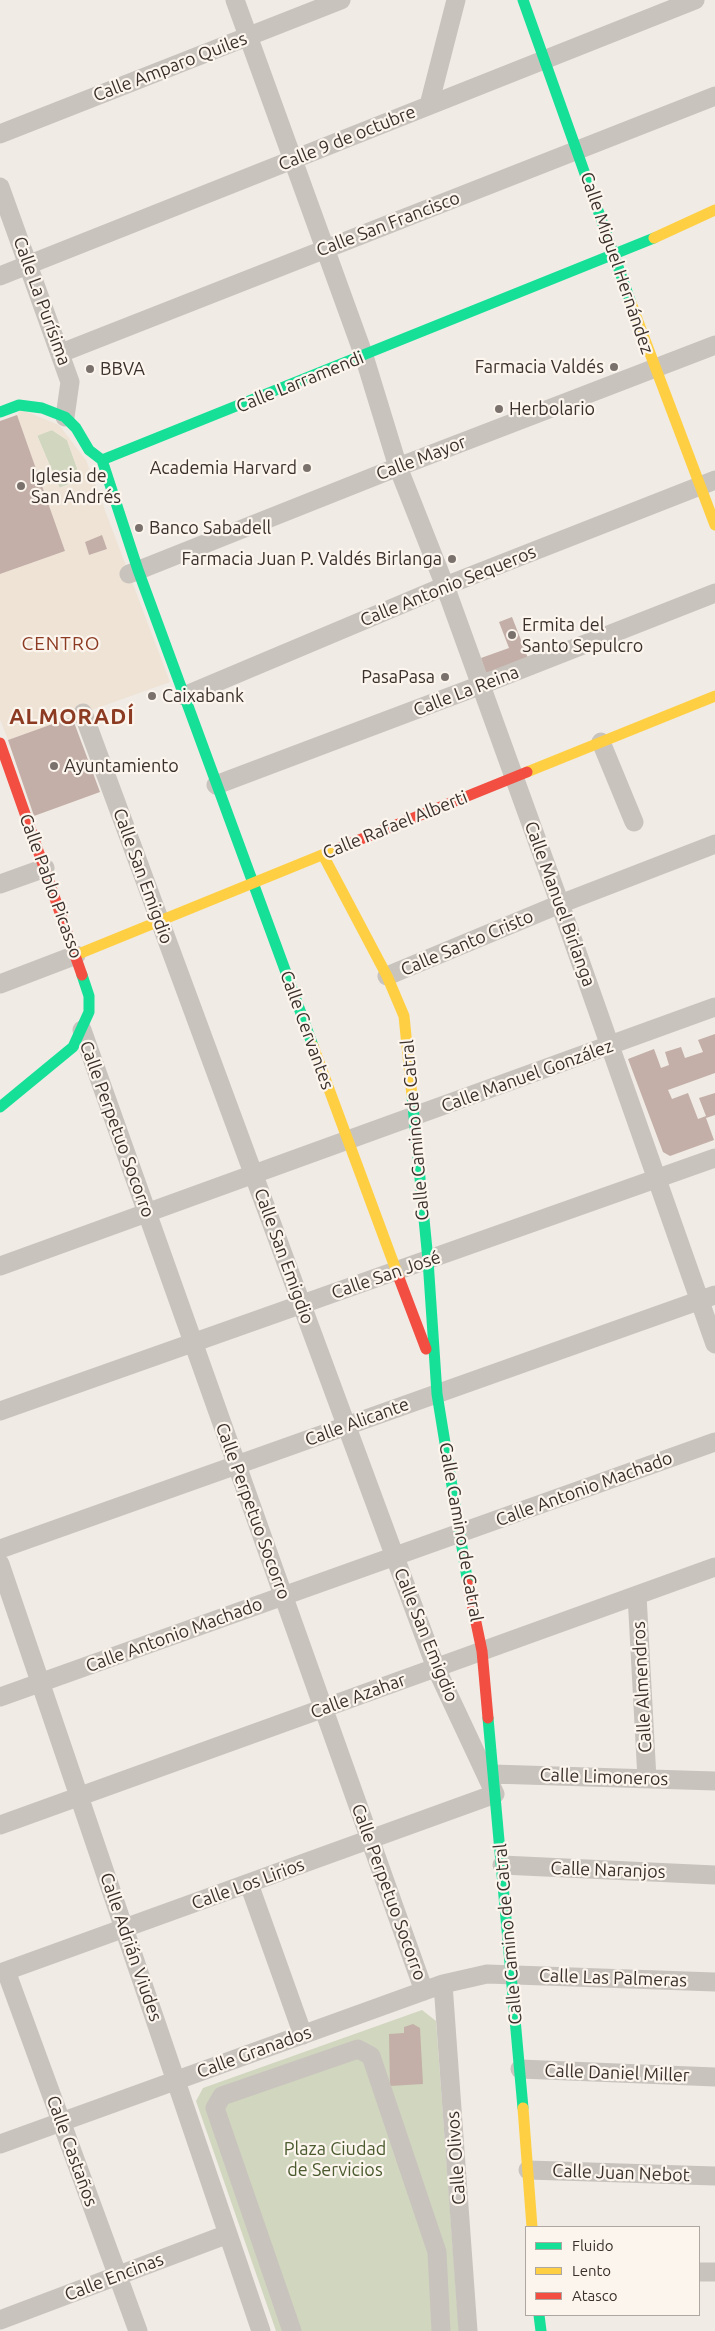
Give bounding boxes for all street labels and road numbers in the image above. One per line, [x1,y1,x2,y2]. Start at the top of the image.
street label: Calle Amparo Quiles [90,28,250,106]
street label: Calle 9 de octubre [275,101,419,175]
street label: Calle Miguel Hernández [576,169,658,357]
street label: Calle San Francisco [313,187,463,261]
street label: Calle La Purísima [9,234,75,368]
street label: Calle Larramendi [233,347,367,417]
street label: Calle Mayor [373,431,469,485]
street label: Calle Antonio Sequeros [357,541,539,631]
street label: Calle La Reina [410,661,522,721]
street label: Calle Rafael Alberti [319,786,471,864]
street label: Calle San Emigdio [108,805,178,947]
street label: Calle Pablo Picasso [15,811,87,961]
street label: Calle Manuel Birlanga [520,818,600,990]
street label: Calle Santo Cristo [397,905,537,981]
street label: Calle Cervantes [275,968,339,1092]
street label: Calle Manuel González [438,1035,616,1117]
street label: Calle Perpetuo Socorro [75,1038,159,1220]
street label: Calle Camino de Catral [396,1039,434,1221]
street label: Calle San Emigdio [249,1185,319,1327]
street label: Calle San José [329,1246,443,1304]
street label: Calle Alicante [302,1393,412,1451]
street label: Calle Perpetuo Socorro [211,1420,295,1602]
street label: Calle Camino de Catral [435,1441,487,1623]
street label: Calle Antonio Machado [493,1447,675,1531]
street label: Calle San Emigdio [389,1565,463,1705]
street label: Calle Antonio Machado [83,1593,265,1677]
street label: Calle Almendros [628,1621,656,1753]
street label: Calle Azahar [308,1669,408,1723]
street label: Calle Limoneros [539,1764,669,1790]
street label: Calle Perpetuo Socorro [347,1801,431,1983]
street label: Calle Camino de Catral [489,1843,527,2025]
street label: Calle Los Lirios [189,1854,307,1914]
street label: Calle Naranjos [550,1857,666,1883]
street label: Calle Adrián Viudes [95,1870,167,2024]
street label: Calle Las Palmeras [539,1965,687,1991]
street label: Calle Granados [194,2021,314,2083]
street label: Calle Daniel Miller [544,2060,690,2086]
street label: Calle Castaños [42,2092,102,2210]
street label: Calle Olivos [442,2110,470,2206]
street label: Calle Juan Nebot [552,2160,690,2186]
street label: Calle Encinas [61,2248,167,2306]

